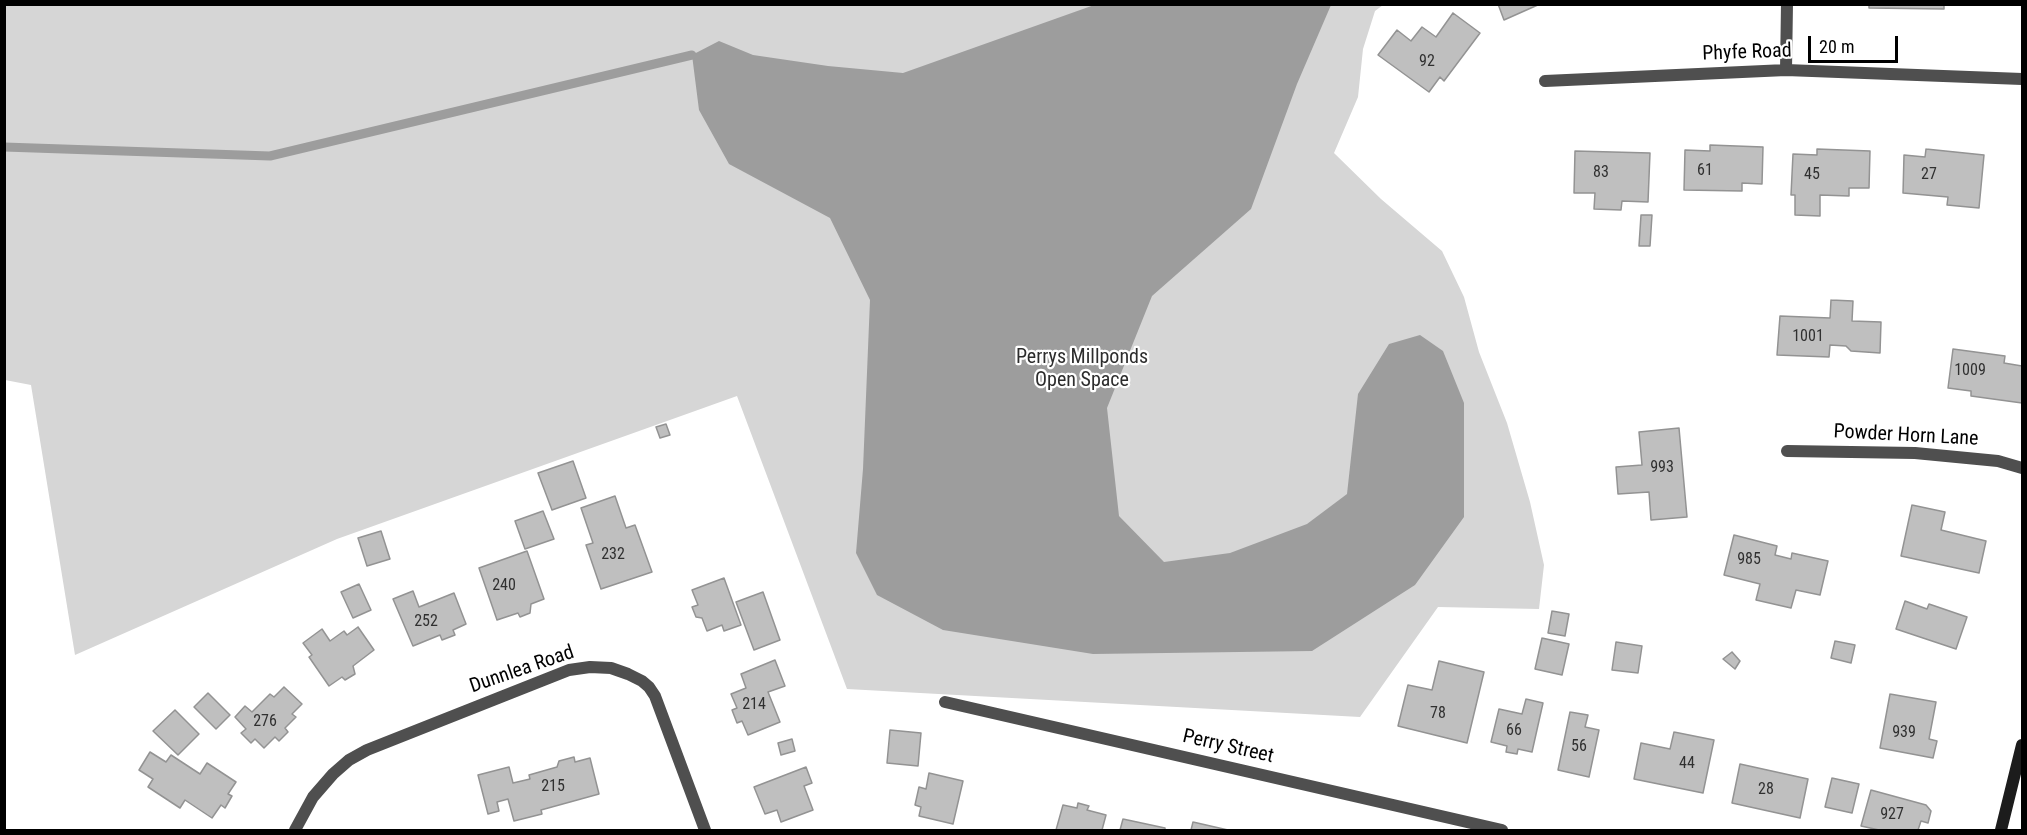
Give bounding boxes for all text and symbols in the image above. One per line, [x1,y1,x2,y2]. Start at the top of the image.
scale bar [1811,24,1901,62]
text: 20 m [1819,36,1854,57]
street label: Phyfe Road [1702,39,1792,67]
house number: 92 [1419,52,1435,72]
house number: 61 [1697,161,1713,181]
house number: 83 [1593,163,1609,183]
house number: 45 [1804,165,1820,185]
house number: 27 [1921,165,1937,185]
house number: 1001 [1792,327,1824,347]
park label: Perrys Millponds Open Space [1016,346,1148,393]
house number: 1009 [1954,361,1986,381]
street label: Powder Horn Lane [1833,420,1979,452]
house number: 993 [1650,458,1674,478]
house number: 232 [601,545,625,565]
house number: 985 [1737,550,1761,570]
house number: 240 [492,576,516,596]
house number: 252 [414,612,438,632]
street label: Dunnlea Road [467,641,577,699]
house number: 214 [742,695,766,715]
house number: 78 [1430,704,1446,724]
house number: 276 [253,712,277,732]
house number: 66 [1506,721,1522,741]
house number: 939 [1892,723,1916,743]
street label: Perry Street [1180,725,1276,769]
house number: 56 [1571,737,1587,757]
house number: 44 [1679,754,1695,774]
house number: 215 [541,777,565,797]
house number: 28 [1758,780,1774,800]
house number: 927 [1880,805,1904,825]

